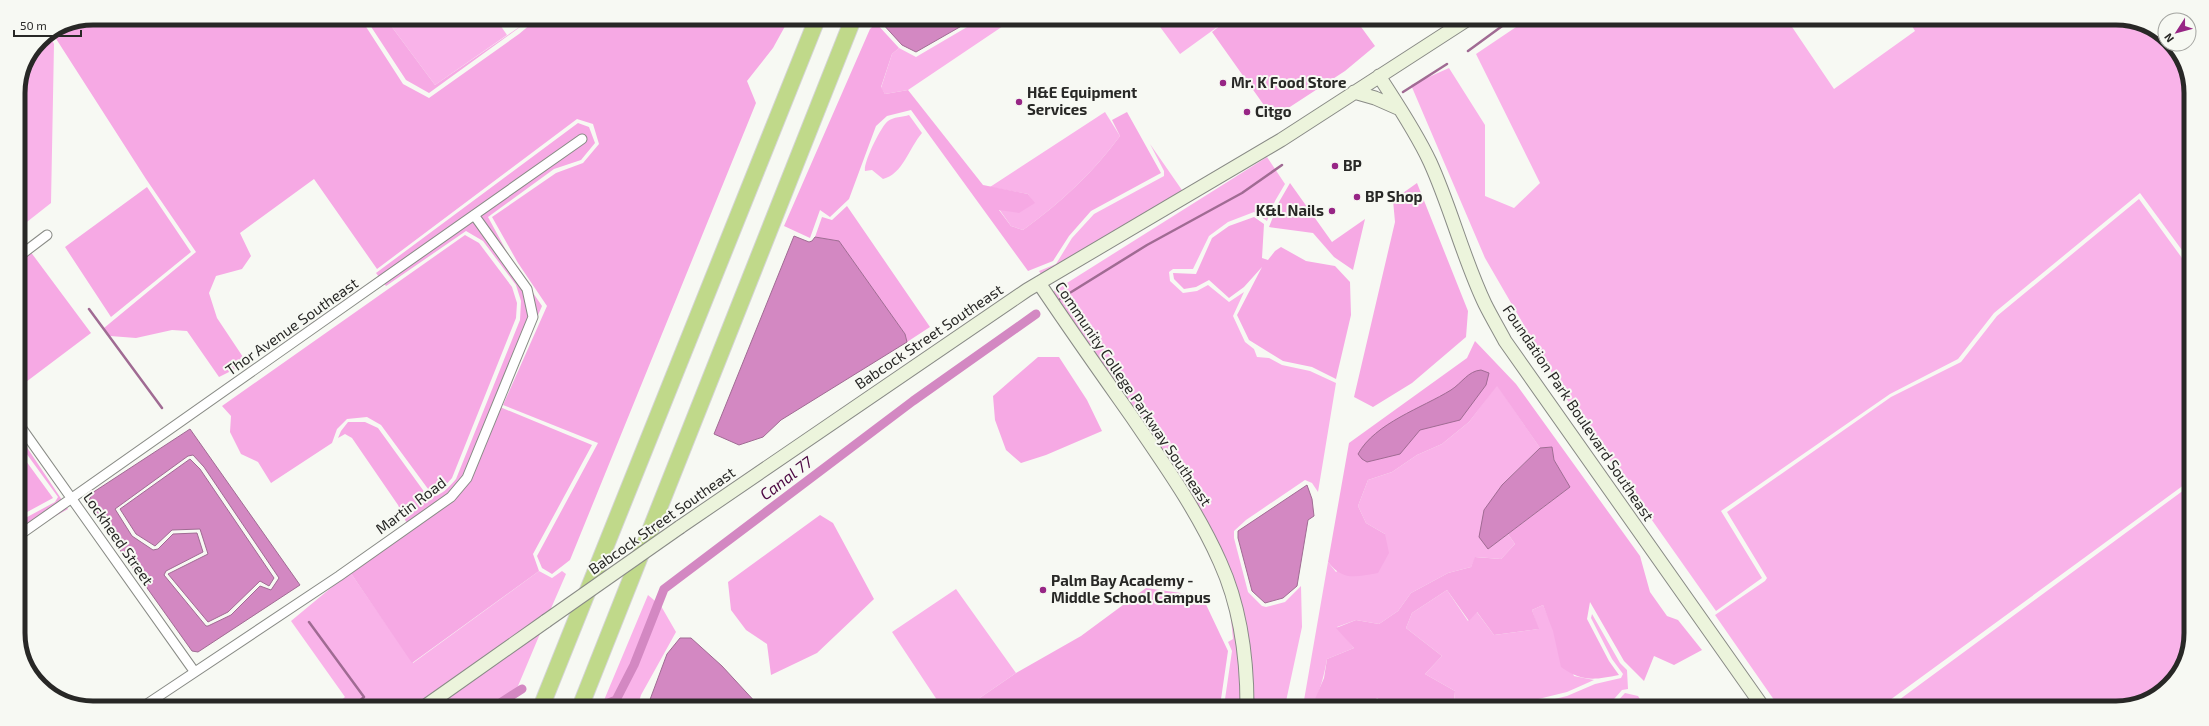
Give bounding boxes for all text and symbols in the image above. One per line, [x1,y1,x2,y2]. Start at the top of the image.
scale bar [14,12,81,38]
north arrow [2157,12,2197,52]
text: 50 m [20,18,47,32]
text: N [2161,31,2176,45]
place label: Mr. K Food Store [1231,73,1346,91]
marker: Mr. K Food Store [1218,78,1228,88]
place label: H&E Equipment Services [1027,83,1137,118]
marker: H&E Equipment Services [1014,97,1024,107]
place label: Citgo [1255,102,1292,120]
marker: Citgo [1242,107,1252,117]
place label: BP [1343,156,1362,174]
marker: BP [1330,161,1340,171]
place label: BP Shop [1365,187,1423,205]
marker: BP Shop [1352,192,1362,202]
place label: K&L Nails [1256,201,1324,219]
marker: K&L Nails [1327,206,1337,216]
street label: Thor Avenue Southeast [222,273,361,379]
street label: Community College Parkway Southeast [1052,278,1216,509]
street label: Babcock Street Southeast [851,280,1006,392]
street label: Foundation Park Boulevard Southeast [1500,301,1658,524]
water label: Canal 77 [756,451,816,503]
street label: Babcock Street Southeast [585,463,738,578]
street label: Martin Road [372,473,449,538]
street label: Lockheed Street [80,488,158,589]
place label: Palm Bay Academy - Middle School Campus [1051,571,1211,606]
marker: Palm Bay Academy - Middle School Campus [1038,585,1048,595]

